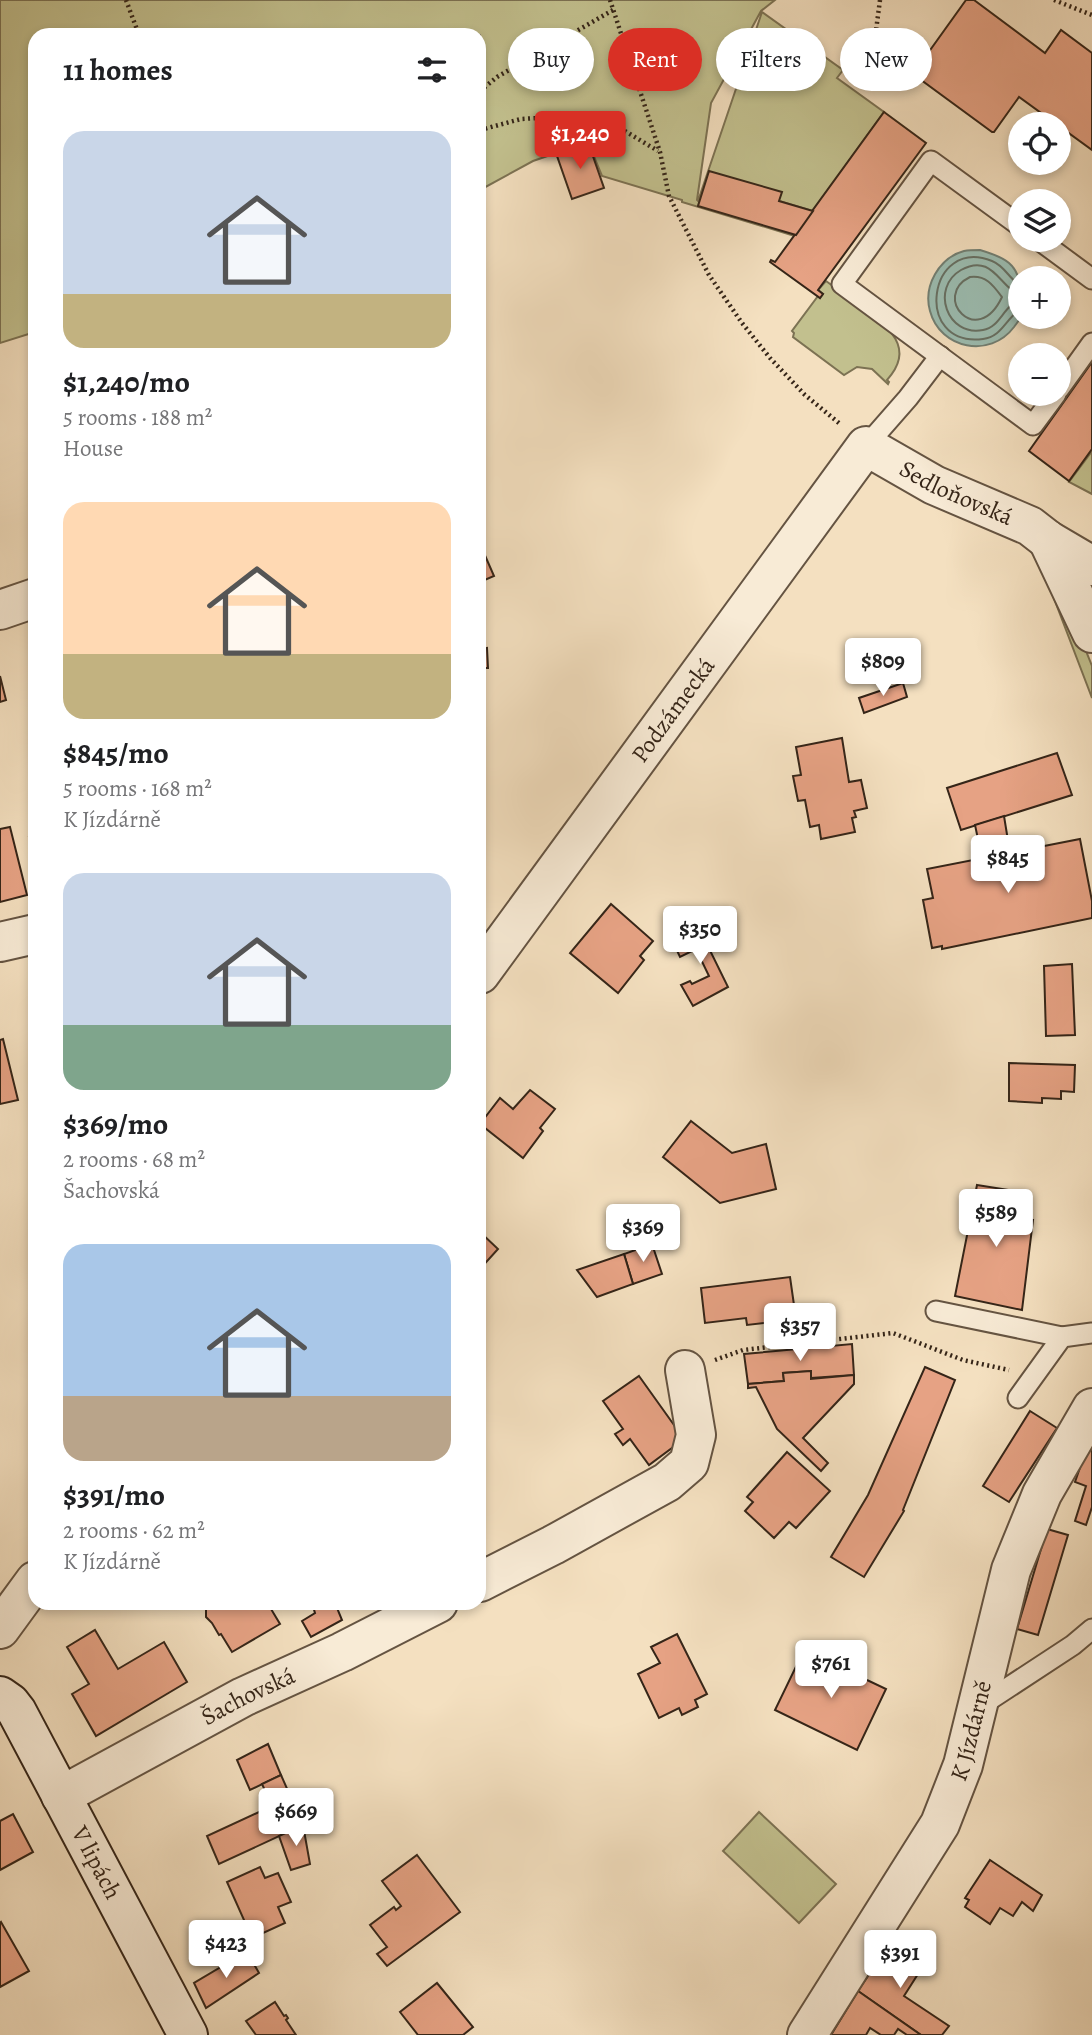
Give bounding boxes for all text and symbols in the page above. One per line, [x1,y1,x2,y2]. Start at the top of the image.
chip: Buy [508,28,594,91]
chip: Rent [608,28,702,91]
chip: Filters [716,28,826,91]
chip: New [840,28,932,91]
text: 11 homes [63,50,173,90]
icon: filters [413,51,451,89]
pin: $1,240 [523,111,637,171]
map controls [1008,112,1071,406]
button: locate [1008,112,1071,175]
text: $1,240 [551,118,609,149]
icon: home [194,177,320,303]
button: layers [1008,189,1071,252]
button: + [1008,266,1071,329]
button: − [1008,343,1071,406]
text: $1,240/mo [63,362,190,402]
text: 5 rooms · 188 m² [63,402,212,433]
text: House [63,433,123,464]
street label: Sedloňovská [894,453,1019,533]
icon: home [194,548,320,674]
pin: $809 [842,638,924,698]
text: $809 [861,645,905,676]
street label: Podzámecká [624,650,723,769]
text: $845/mo [63,733,169,773]
text: 5 rooms · 168 m² [63,773,212,804]
text: K Jízdárně [63,804,161,835]
pin: $845 [967,836,1049,895]
text: $845 [987,842,1029,873]
pin: $350 [659,906,741,966]
text: $350 [679,913,721,944]
icon: home [194,919,320,1045]
text: $369/mo [63,1104,168,1144]
text: 2 rooms · 68 m² [63,1144,205,1175]
text: Šachovská [63,1175,160,1206]
pin: $589 [955,1190,1037,1249]
text: $589 [975,1196,1017,1227]
pin: $369 [602,1204,684,1264]
text: $369 [622,1211,664,1242]
icon: home [194,1290,320,1416]
pin: $357 [759,1304,841,1363]
text: $357 [780,1310,820,1341]
text: $391/mo [63,1475,165,1515]
text: 2 rooms · 62 m² [63,1515,205,1546]
text: K Jízdárně [63,1546,161,1577]
pin: $761 [790,1640,872,1700]
text: $761 [811,1647,851,1678]
street label: Šachovská [195,1659,301,1733]
street label: K Jízdárně [942,1677,999,1786]
pin: $669 [255,1788,337,1848]
text: $669 [275,1795,317,1826]
street label: V lipách [64,1819,129,1905]
pin: $423 [185,1920,267,1980]
text: $423 [205,1927,247,1958]
pin: $391 [859,1930,941,1990]
text: $391 [880,1937,920,1968]

